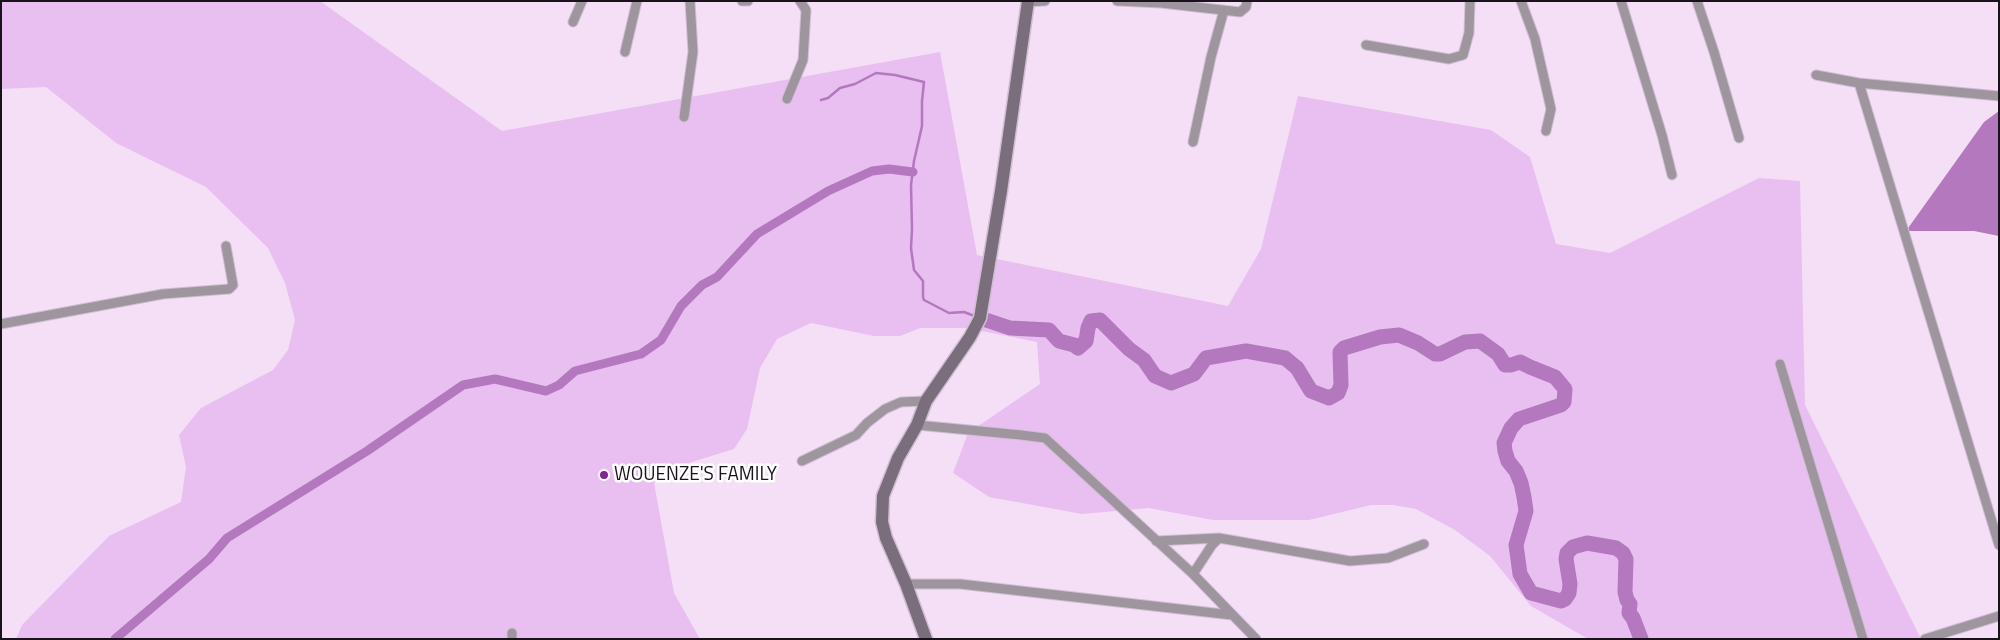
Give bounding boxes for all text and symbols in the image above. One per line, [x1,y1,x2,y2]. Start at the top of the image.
place label: WOUENZE'S FAMILY [614,464,777,486]
marker: WOUENZE'S FAMILY [598,469,610,481]

